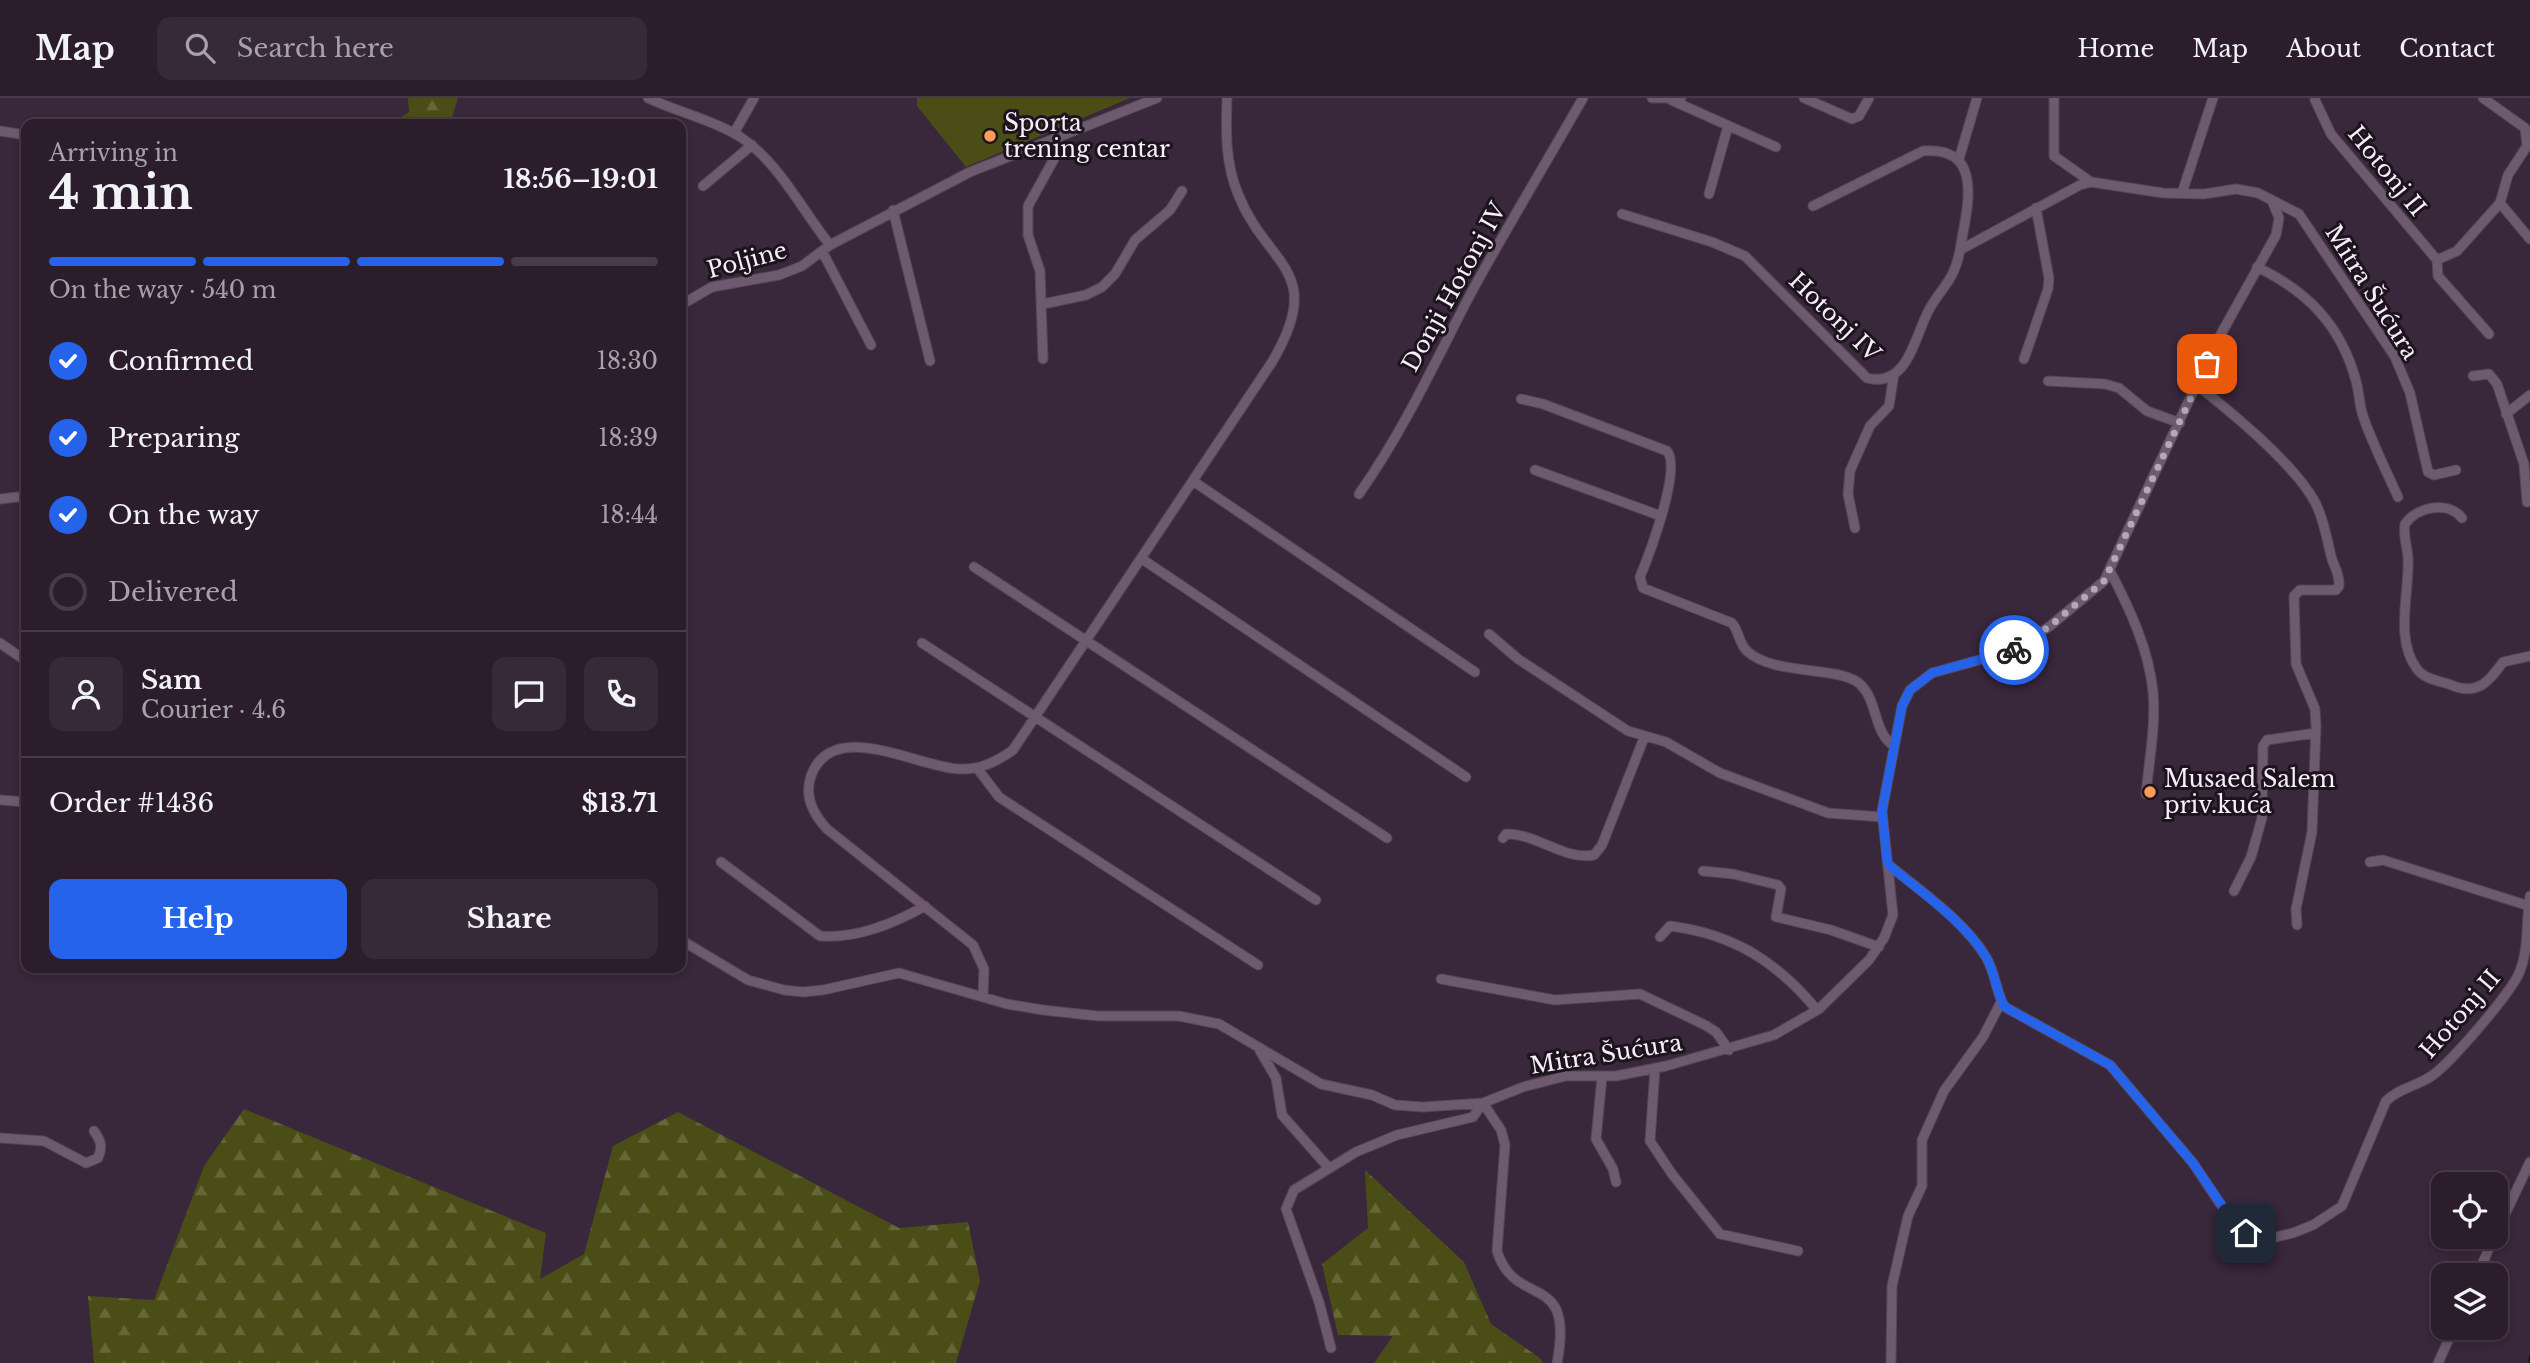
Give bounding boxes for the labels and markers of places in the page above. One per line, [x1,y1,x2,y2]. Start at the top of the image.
place label: Sporta trening centar [1004,109,1170,163]
marker: Sporta trening centar [982,128,998,144]
pin [2177,334,2237,394]
place label: Musaed Salem priv.kuća [2164,765,2336,819]
marker: Musaed Salem priv.kuća [2142,784,2158,800]
pin [2216,1203,2276,1263]

